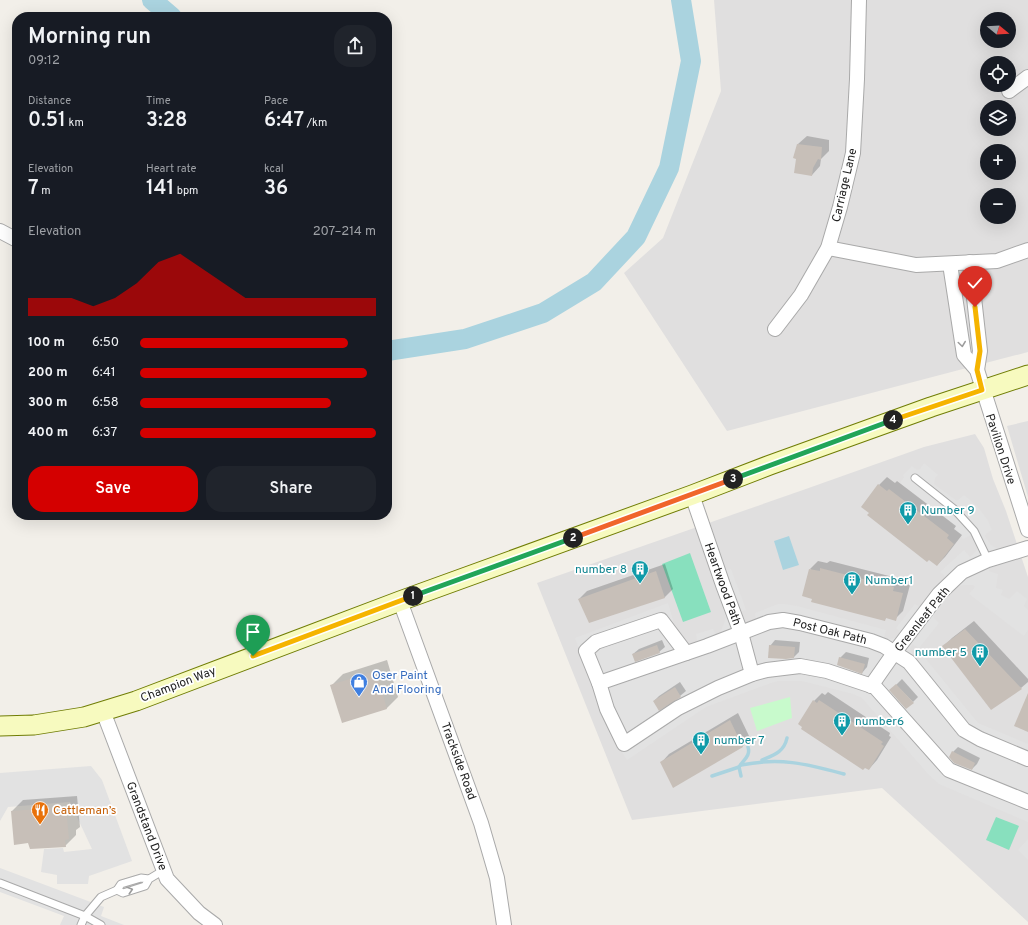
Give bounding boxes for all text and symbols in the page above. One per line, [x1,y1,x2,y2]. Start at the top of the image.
north arrow [980,12,1016,48]
map controls [980,12,1016,224]
text: Morning run [28,24,151,51]
button: share [334,25,376,67]
text: 09:12 [28,53,60,69]
button: locate [980,56,1016,92]
text: Distance [28,94,71,108]
text: Time [146,94,171,108]
text: Pace [264,94,288,108]
button: layers [980,100,1016,136]
text: 0.51 [28,108,66,134]
text: 3:28 [146,108,187,134]
text: 6:47 [264,108,304,134]
text: km [66,116,84,130]
text: /km [304,116,327,130]
button: + [980,144,1016,180]
street label: Carriage Lane [829,147,861,224]
text: Elevation [28,162,73,176]
text: Heart rate [146,162,196,176]
text: kcal [264,162,284,176]
text: 7 [28,176,39,202]
text: 141 [146,176,174,202]
text: 36 [264,176,288,202]
text: m [39,184,51,198]
text: bpm [174,184,198,198]
button: − [980,188,1016,224]
text: Elevation [28,224,81,240]
text: 207–214 m [313,224,376,240]
pin [958,266,992,307]
icon: check [964,272,986,294]
text: 100 m [28,335,65,351]
text: 6:50 [92,335,119,351]
one-way arrow [957,341,966,347]
text: 200 m [28,365,68,381]
text: 6:41 [92,365,116,381]
text: 300 m [28,395,67,411]
text: 6:58 [92,395,119,411]
pin: 4 [883,410,903,430]
street label: Pavilion Drive [981,412,1019,487]
text: 4 [889,413,897,427]
text: 400 m [28,425,68,441]
text: 6:37 [92,425,117,441]
button: Save [28,466,198,512]
button: Share [206,466,376,512]
pin: 3 [723,469,743,489]
text: 3 [730,472,736,486]
building icon: Number 9 [898,500,918,525]
place label: Number 9 [921,503,975,519]
pin: 2 [563,528,583,548]
text: 2 [570,531,576,545]
street label: Heartwood Path [700,541,744,628]
building icon: number 8 [630,559,650,584]
place label: number 8 [575,562,627,578]
building icon: Number1 [842,570,862,595]
place label: Number1 [865,573,913,589]
street label: Greenleaf Path [891,584,954,656]
pin: 1 [403,586,423,606]
text: 1 [411,589,415,603]
pin [236,615,270,656]
street label: Post Oak Path [791,615,868,649]
icon: arrive [242,621,264,643]
building icon: number 5 [970,642,990,667]
place label: number 5 [915,645,967,661]
street label: Champion Way [138,663,218,707]
place label: Oser Paint And Flooring [372,668,441,698]
shop icon: Oser Paint And Flooring [349,672,369,697]
building icon: number6 [832,711,852,736]
place label: number6 [855,714,904,730]
street label: Trackside Road [437,720,480,802]
building icon: number 7 [691,730,711,755]
place label: number 7 [714,733,765,749]
street label: Grandstand Drive [122,780,170,873]
restaurant icon: Cattleman’s [30,800,50,825]
place label: Cattleman’s [53,803,116,819]
one-way arrow [127,887,134,895]

